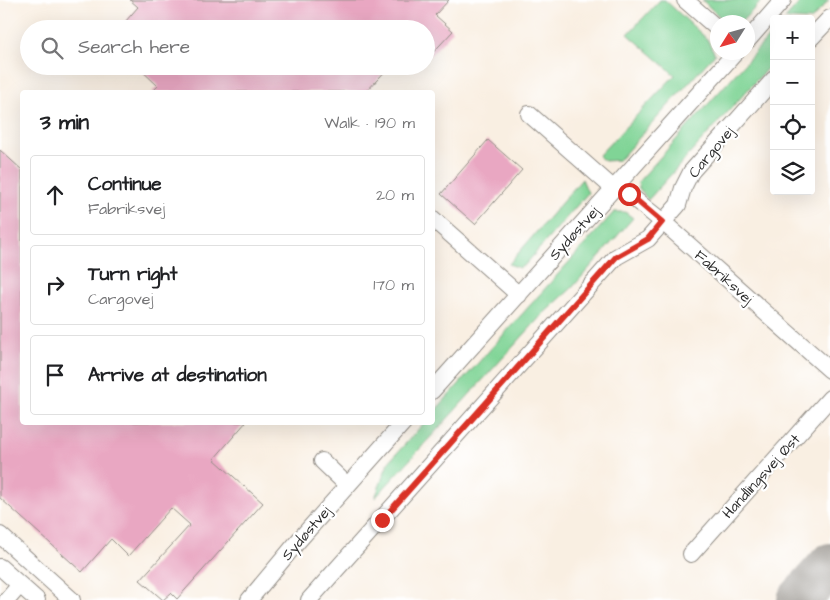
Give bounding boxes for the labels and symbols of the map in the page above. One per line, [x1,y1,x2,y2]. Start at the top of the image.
north arrow [710,15,755,60]
street label: Cargovej [684,122,740,183]
route start [618,183,641,206]
street label: Sydøstvej [544,201,605,266]
street label: Fabriksvej [690,245,758,310]
street label: Handlingsvej Øst [718,429,806,524]
street label: Sydøstvej [277,501,337,566]
route end [371,509,394,532]

